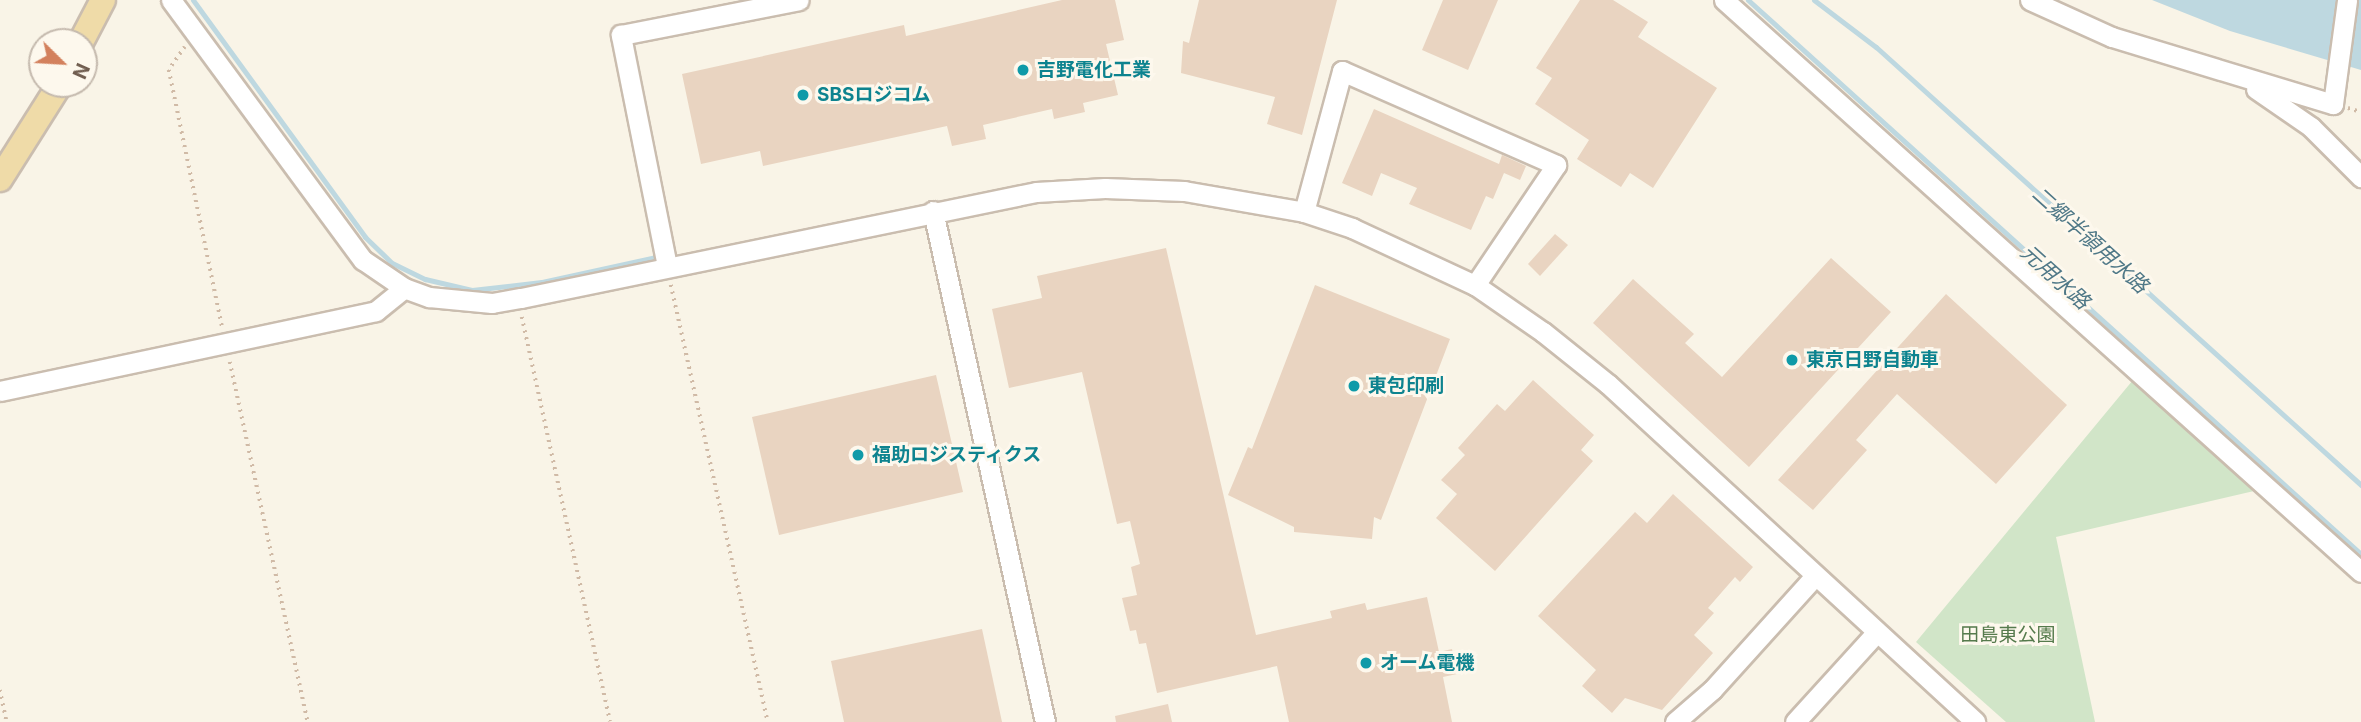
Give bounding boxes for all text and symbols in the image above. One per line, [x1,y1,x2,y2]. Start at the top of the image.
north arrow [28,28,98,98]
place label: 吉野電化工業 [1037,59,1151,81]
text: N [67,60,94,82]
marker: 吉野電化工業 [1015,62,1031,78]
place label: SBSロジコム [817,84,930,106]
marker: SBSロジコム [795,87,811,103]
water label: 二郷半領用水路 [2027,181,2153,299]
water label: 元用水路 [2015,240,2095,314]
place label: 東京日野自動車 [1806,349,1939,371]
marker: 東京日野自動車 [1784,352,1800,368]
place label: 東包印刷 [1368,375,1444,397]
marker: 東包印刷 [1346,378,1362,394]
place label: 福助ロジスティクス [872,444,1043,466]
marker: 福助ロジスティクス [850,447,866,463]
park label: 田島東公園 [1961,624,2055,646]
place label: オーム電機 [1380,652,1475,674]
marker: オーム電機 [1358,655,1374,671]

